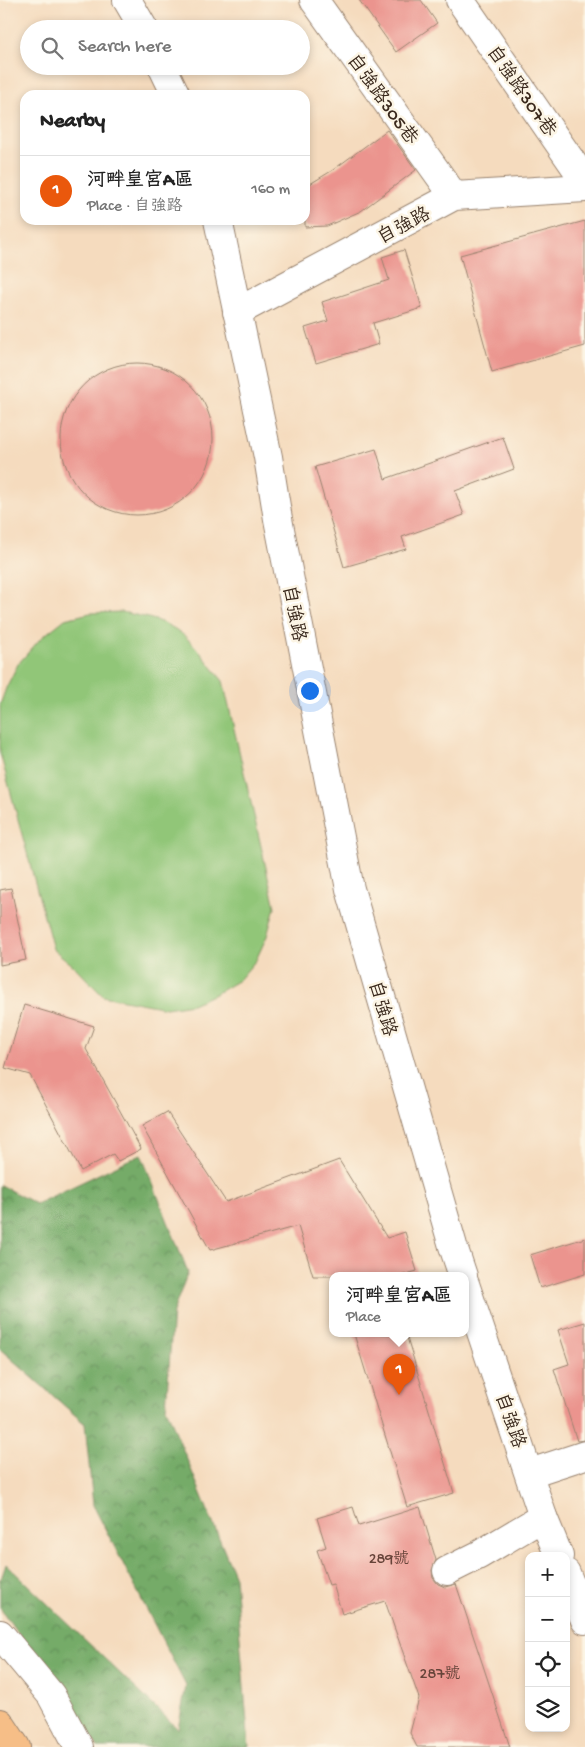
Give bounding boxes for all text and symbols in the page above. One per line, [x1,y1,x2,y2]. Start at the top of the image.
search box [20,20,310,75]
icon: search [38,34,66,62]
text: Search here [78,36,172,59]
street label: 自強路307巷 [480,41,561,142]
street label: 自強路305巷 [341,50,423,150]
text: Nearby [40,110,105,135]
text: 河畔皇宮A區 [87,170,193,193]
text: 1 [53,181,59,200]
text: 160 m [251,181,290,200]
text: Place · 自強路 [87,198,183,217]
street label: 自強路 [374,203,435,251]
street label: 自強路 [276,583,310,644]
your location [297,678,323,704]
street label: 自強路 [362,978,401,1040]
popup [329,1272,469,1337]
text: 河畔皇宮A區 [346,1286,452,1309]
text: Place [346,1309,381,1328]
pin: 1 [383,1354,415,1395]
street label: 自強路 [489,1390,530,1452]
house number: 289號 [369,1550,409,1570]
map controls [525,1552,570,1732]
button: + [525,1552,570,1597]
button: − [525,1597,570,1642]
button: locate [525,1642,570,1687]
house number: 287號 [420,1665,460,1685]
button: layers [525,1687,570,1732]

